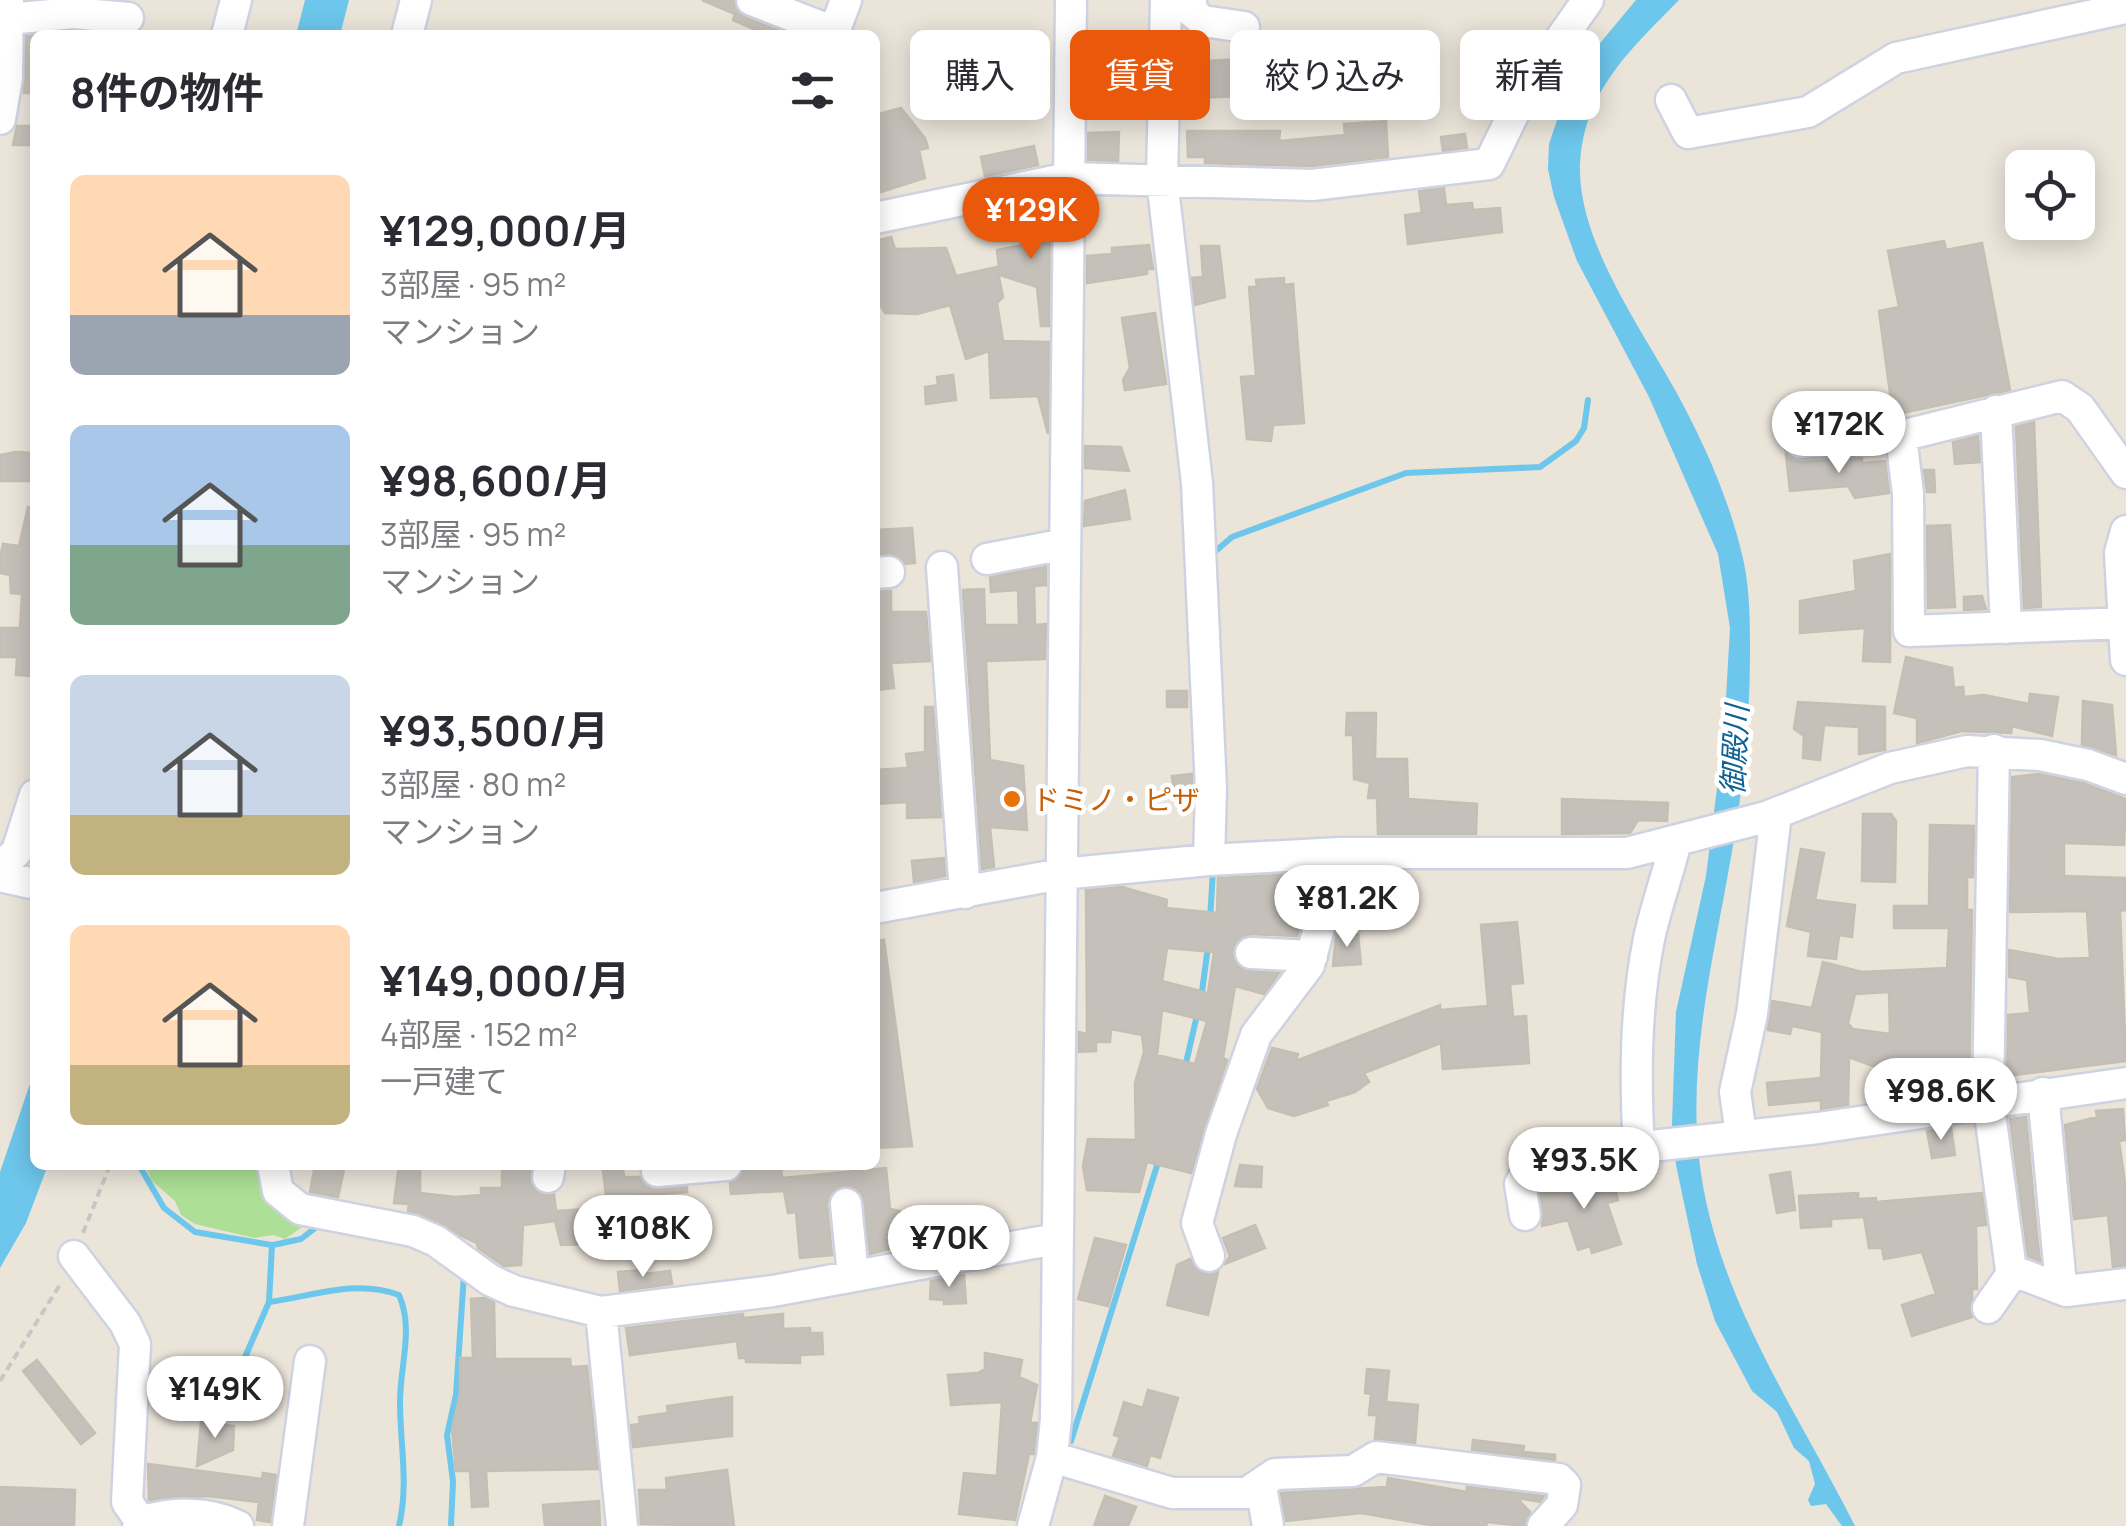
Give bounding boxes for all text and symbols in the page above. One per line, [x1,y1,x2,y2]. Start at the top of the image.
chip: 購入 [910,30,1050,120]
chip: 賃貸 [1070,30,1210,120]
chip: 絞り込み [1230,30,1440,120]
chip: 新着 [1460,30,1600,120]
text: 8件の物件 [70,63,264,121]
icon: filters [785,63,840,118]
map controls [2005,150,2095,240]
button: locate [2005,150,2095,240]
pin: ¥129K [961,177,1101,262]
text: ¥129K [984,187,1078,231]
text: ¥129,000/月 [380,201,631,259]
icon: home [150,215,270,335]
text: 3部屋 · 95 m² [380,262,566,306]
text: マンション [380,309,540,353]
pin: ¥172K [1769,391,1909,476]
text: ¥172K [1794,401,1884,445]
text: ¥98,600/月 [380,451,612,509]
icon: home [150,465,270,585]
text: 3部屋 · 95 m² [380,512,566,556]
text: マンション [380,559,540,603]
text: ¥93,500/月 [380,701,609,759]
water label: 御殿川 [1711,701,1757,796]
icon: home [150,715,270,835]
text: 3部屋 · 80 m² [380,762,566,806]
place label: ドミノ・ピザ [1032,780,1200,818]
marker: ドミノ・ピザ [1001,788,1023,810]
text: マンション [380,809,540,853]
pin: ¥81.2K [1266,865,1428,950]
text: ¥81.2K [1296,875,1398,919]
text: ¥149,000/月 [380,951,630,1009]
icon: home [150,965,270,1085]
text: 4部屋 · 152 m² [380,1012,578,1056]
pin: ¥98.6K [1860,1058,2022,1143]
text: 一戸建て [380,1059,508,1103]
text: ¥98.6K [1886,1068,1996,1112]
pin: ¥93.5K [1503,1127,1665,1212]
text: ¥93.5K [1530,1137,1638,1181]
pin: ¥108K [573,1195,713,1280]
text: ¥108K [596,1205,690,1249]
pin: ¥70K [890,1205,1008,1290]
text: ¥70K [910,1215,988,1259]
pin: ¥149K [145,1356,285,1441]
text: ¥149K [169,1366,261,1410]

